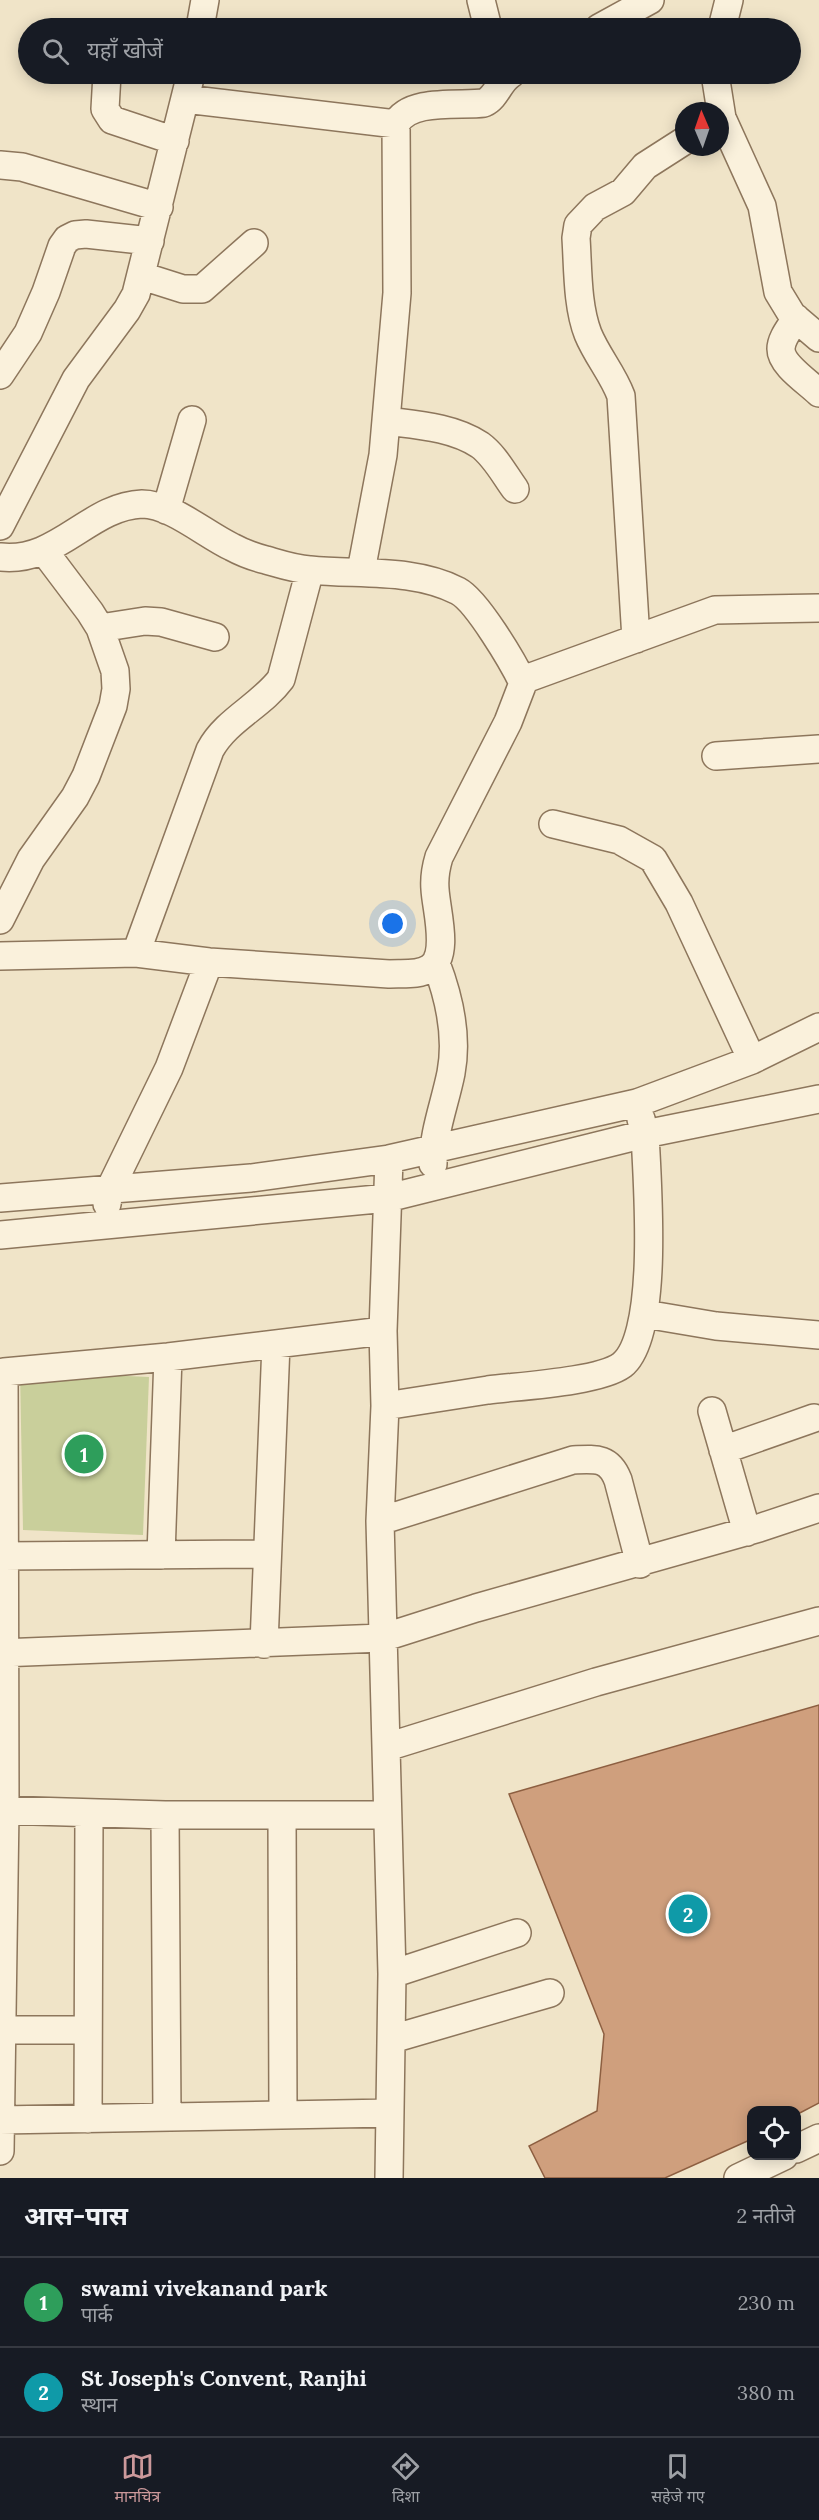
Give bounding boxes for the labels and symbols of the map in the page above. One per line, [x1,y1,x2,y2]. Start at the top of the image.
north arrow [675,102,729,156]
your location [378,909,407,938]
pin: 1 [64,1432,104,1476]
pin: 2 [668,1892,708,1936]

